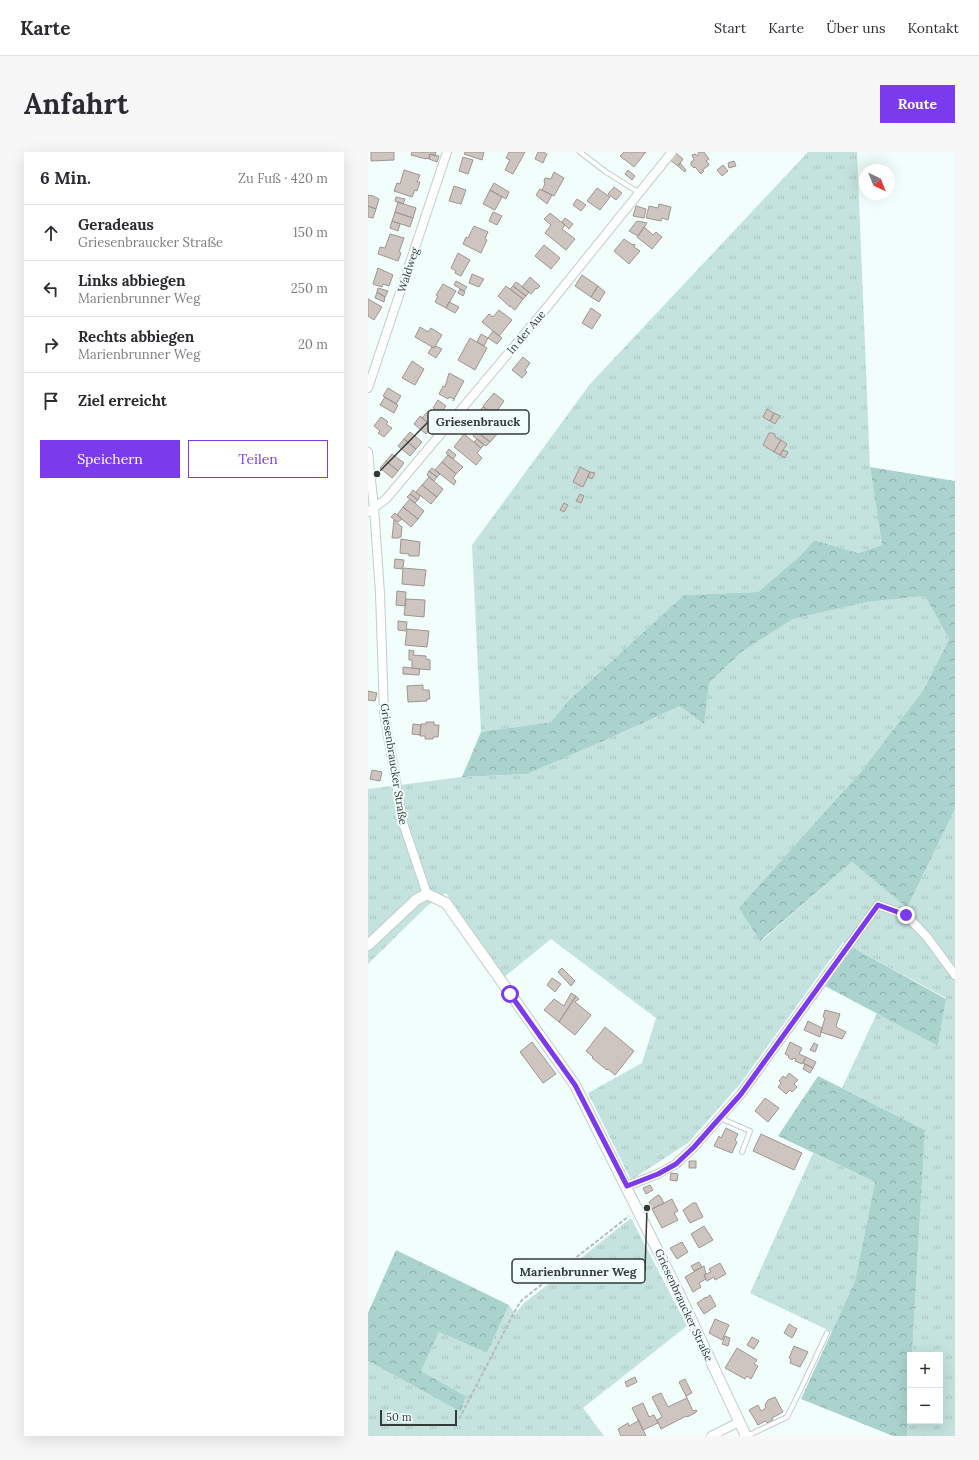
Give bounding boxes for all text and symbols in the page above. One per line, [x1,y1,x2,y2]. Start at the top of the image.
text: Karte [20,16,71,40]
text: Start [714,19,746,37]
text: Karte [768,19,804,37]
text: Über uns [826,19,886,37]
text: Kontakt [908,19,959,37]
button: Route [880,85,955,123]
text: Anfahrt [24,86,128,122]
north arrow [859,164,895,200]
text: 6 Min. [40,167,91,189]
text: Zu Fuß · 420 m [238,170,328,187]
text: Geradeaus [78,215,154,234]
icon: ahead [40,222,62,244]
text: 150 m [293,224,328,241]
text: Griesenbraucker Straße [78,234,223,251]
street label: Waldweg [394,245,422,294]
text: Links abbiegen [78,271,186,290]
icon: left [40,278,62,300]
text: 250 m [291,280,328,297]
text: Marienbrunner Weg [78,290,200,307]
street label: In der Aue [504,307,548,357]
text: Rechts abbiegen [78,327,194,346]
icon: right [40,334,62,356]
text: 20 m [298,336,328,353]
text: Marienbrunner Weg [78,346,200,363]
icon: arrive [40,390,62,412]
text: Ziel erreicht [78,391,167,410]
callout: Griesenbrauck [428,410,529,434]
text: Griesenbrauck [436,414,520,429]
button: Speichern [40,440,180,478]
button: Teilen [188,440,328,478]
street label: Griesenbraucker Straße [377,702,411,826]
route end [897,906,915,924]
route start [501,985,519,1003]
street label: Griesenbraucker Straße [652,1246,716,1364]
callout: Marienbrunner Weg [512,1259,645,1283]
text: Marienbrunner Weg [520,1264,638,1279]
map controls [907,1352,943,1424]
button: + [907,1352,943,1388]
button: − [907,1388,943,1424]
scale bar [380,1408,457,1427]
text: 50 m [386,1410,412,1424]

